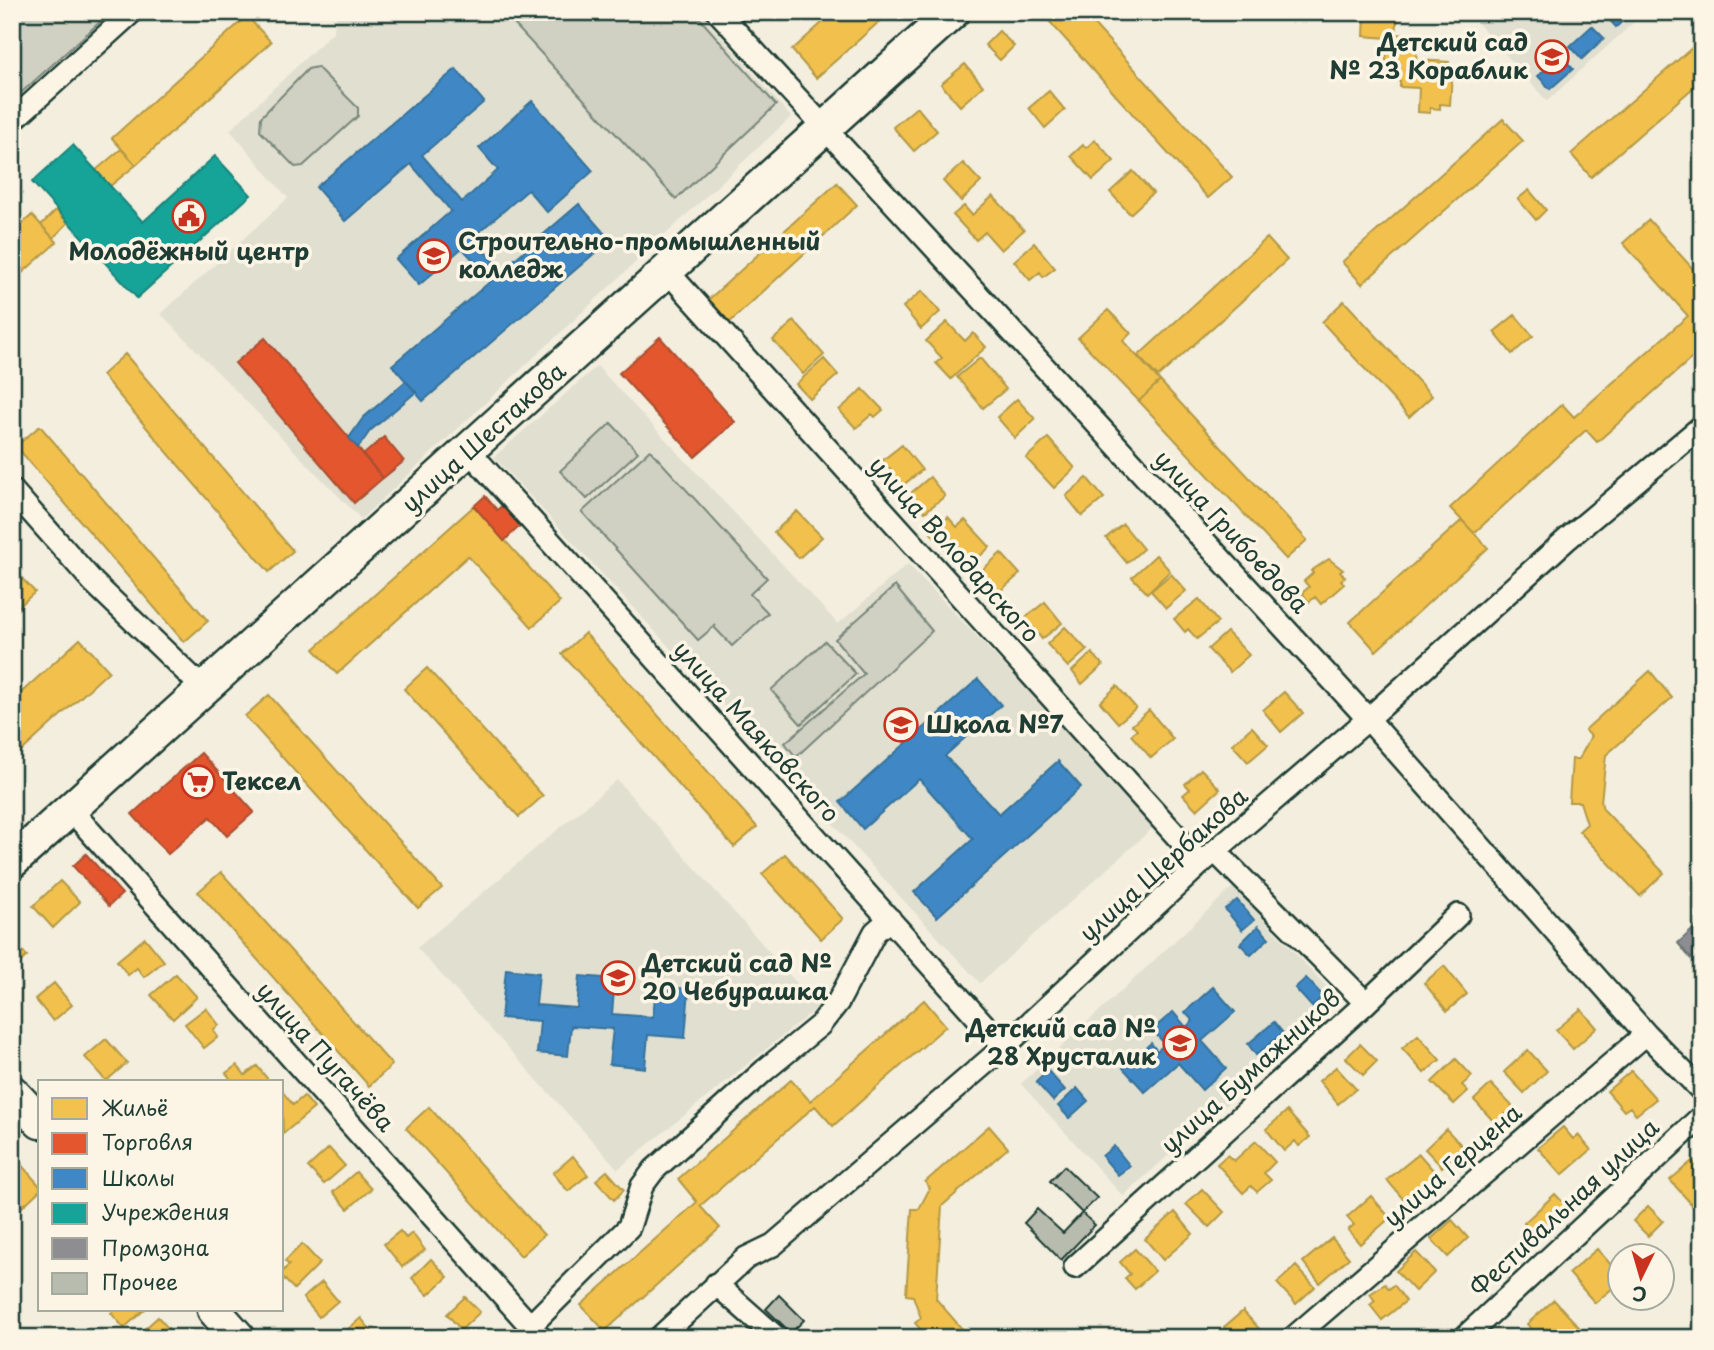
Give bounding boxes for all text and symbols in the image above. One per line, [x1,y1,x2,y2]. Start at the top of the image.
place label: Детский сад № 23 Кораблик [1329,23,1529,87]
school or university icon: Детский сад № 23 Кораблик [1533,38,1571,76]
public building icon: Молодёжный центр [170,197,208,235]
place label: Строительно-промышленный колледж [458,222,821,286]
place label: Молодёжный центр [69,232,309,268]
school or university icon: Строительно-промышленный колледж [415,237,453,275]
street label: улица Шестакова [392,353,573,520]
street label: улица Грибоедова [1147,441,1318,621]
street label: улица Володарского [862,447,1049,650]
street label: улица Маяковского [666,632,849,830]
place label: Школа №7 [926,705,1064,741]
school or university icon: Школа №7 [882,706,920,744]
place label: Тексел [222,762,301,798]
supermarket icon: Тексел [179,763,217,801]
street label: улица Щербакова [1070,778,1255,949]
place label: Детский сад № 20 Чебурашка [641,944,832,1008]
school or university icon: Детский сад № 20 Чебурашка [599,959,637,997]
street label: улица Пугачёва [249,972,404,1139]
street label: улица Бумажников [1152,980,1348,1161]
place label: Детский сад № 28 Хрусталик [965,1009,1157,1073]
school or university icon: Детский сад № 28 Хрусталик [1161,1024,1199,1062]
legend [38,1080,284,1312]
text: Жильё [101,1091,168,1123]
street label: улица Герцена [1375,1094,1529,1235]
street label: Фестивальная улица [1461,1109,1666,1304]
text: Торговля [102,1125,193,1157]
text: Школы [102,1161,175,1193]
text: Учреждения [102,1195,230,1227]
text: Промзона [102,1231,209,1263]
north arrow [1606,1242,1676,1312]
text: Прочее [102,1265,178,1297]
text: С [1631,1280,1648,1310]

